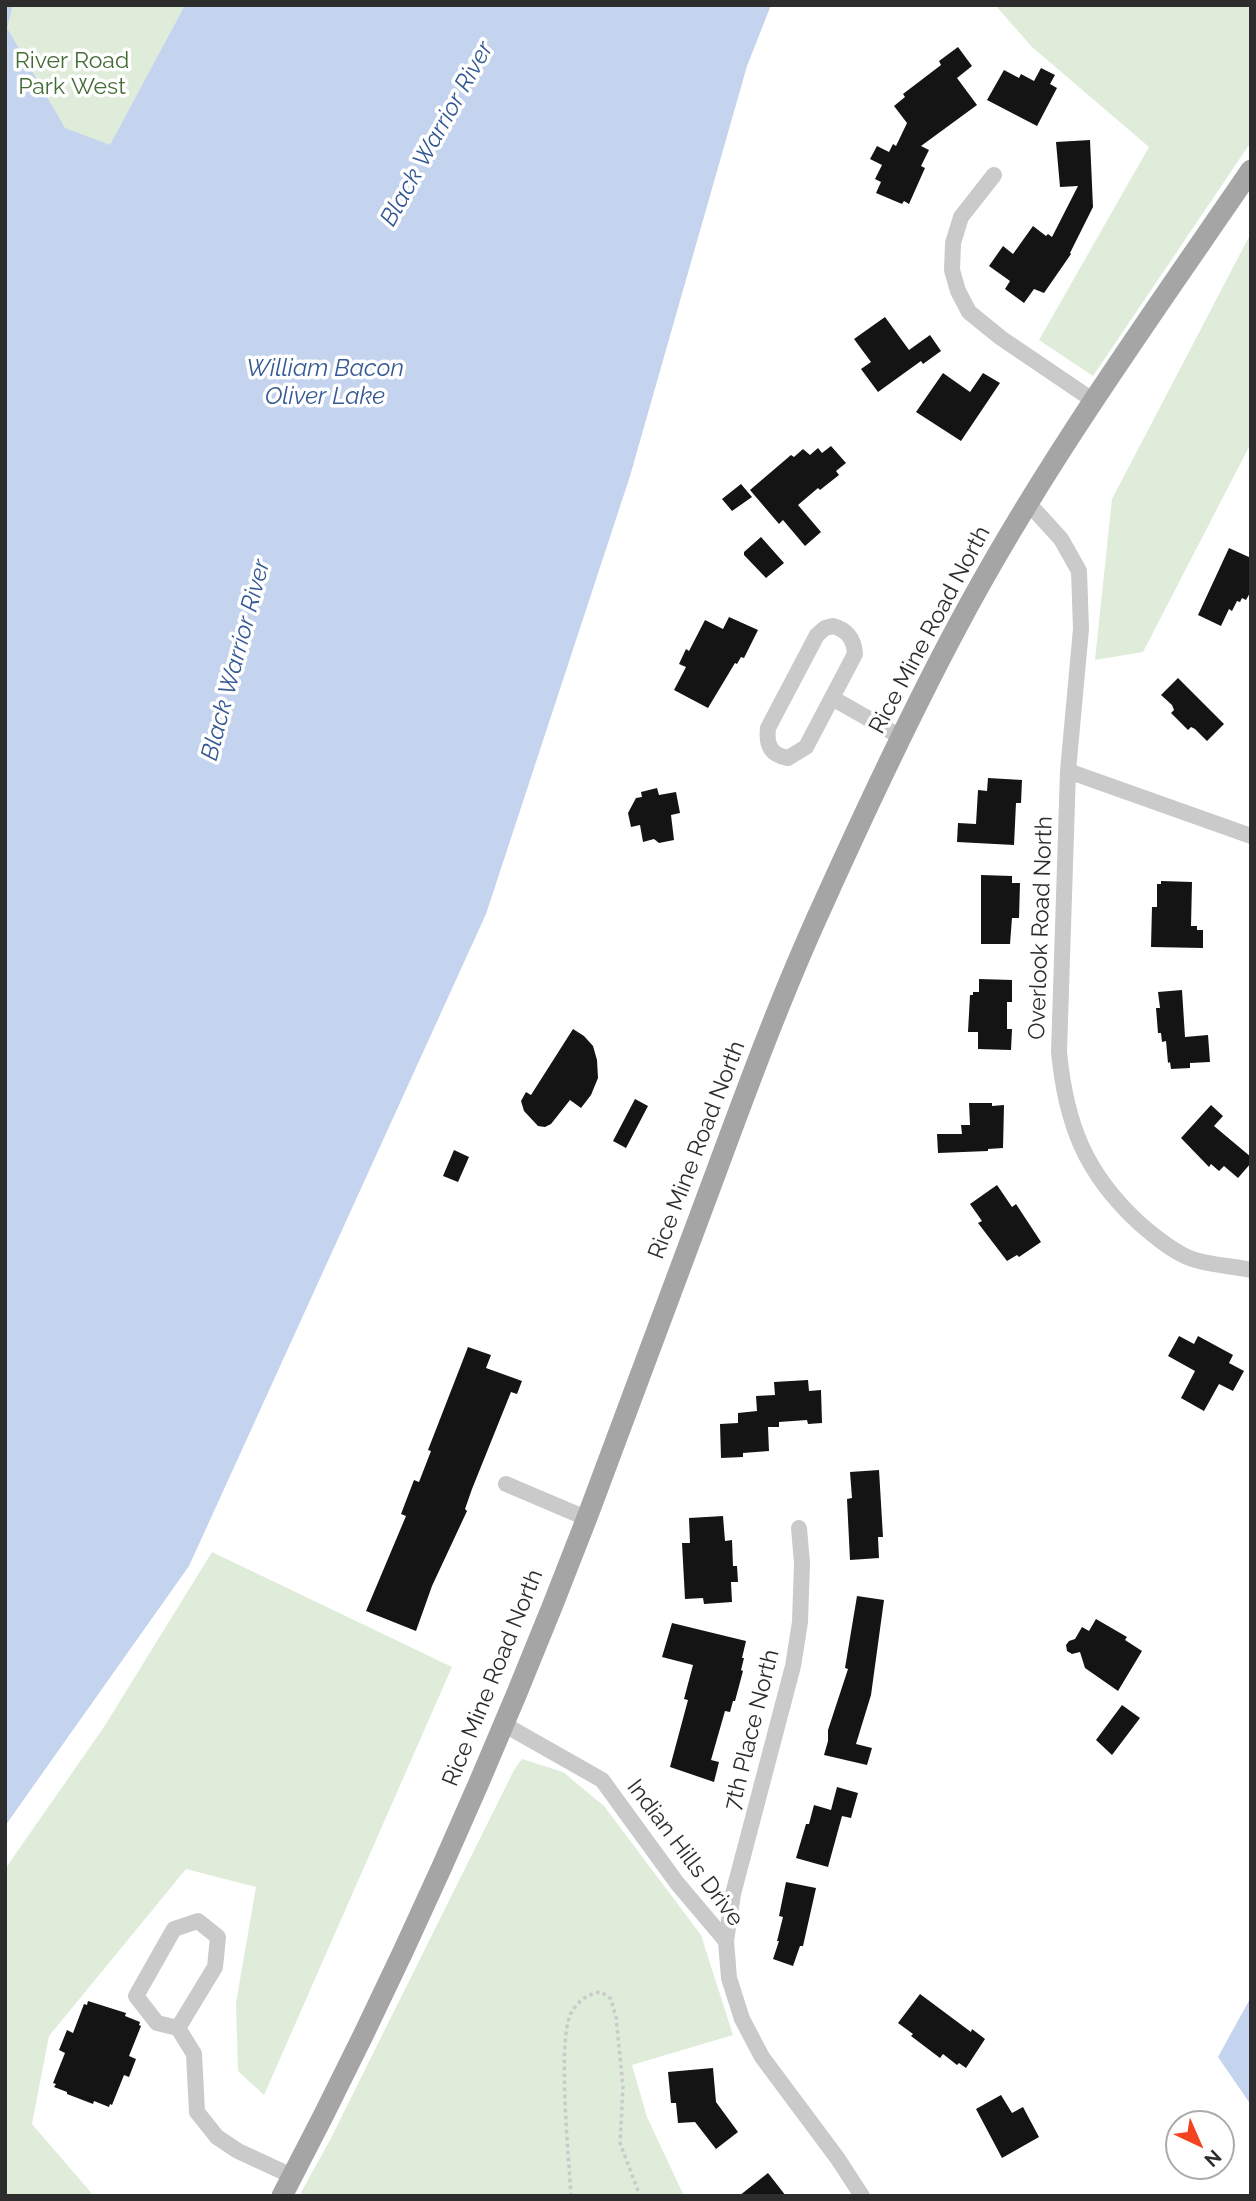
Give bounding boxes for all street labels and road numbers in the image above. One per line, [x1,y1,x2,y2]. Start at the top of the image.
street label: Rice Mine Road North [864,521,996,739]
street label: Overlook Road North [1023,816,1059,1040]
street label: Rice Mine Road North [643,1037,751,1263]
street label: Rice Mine Road North [437,1566,549,1790]
street label: 7th Place North [719,1647,785,1813]
street label: Indian Hills Drive [621,1774,749,1932]

